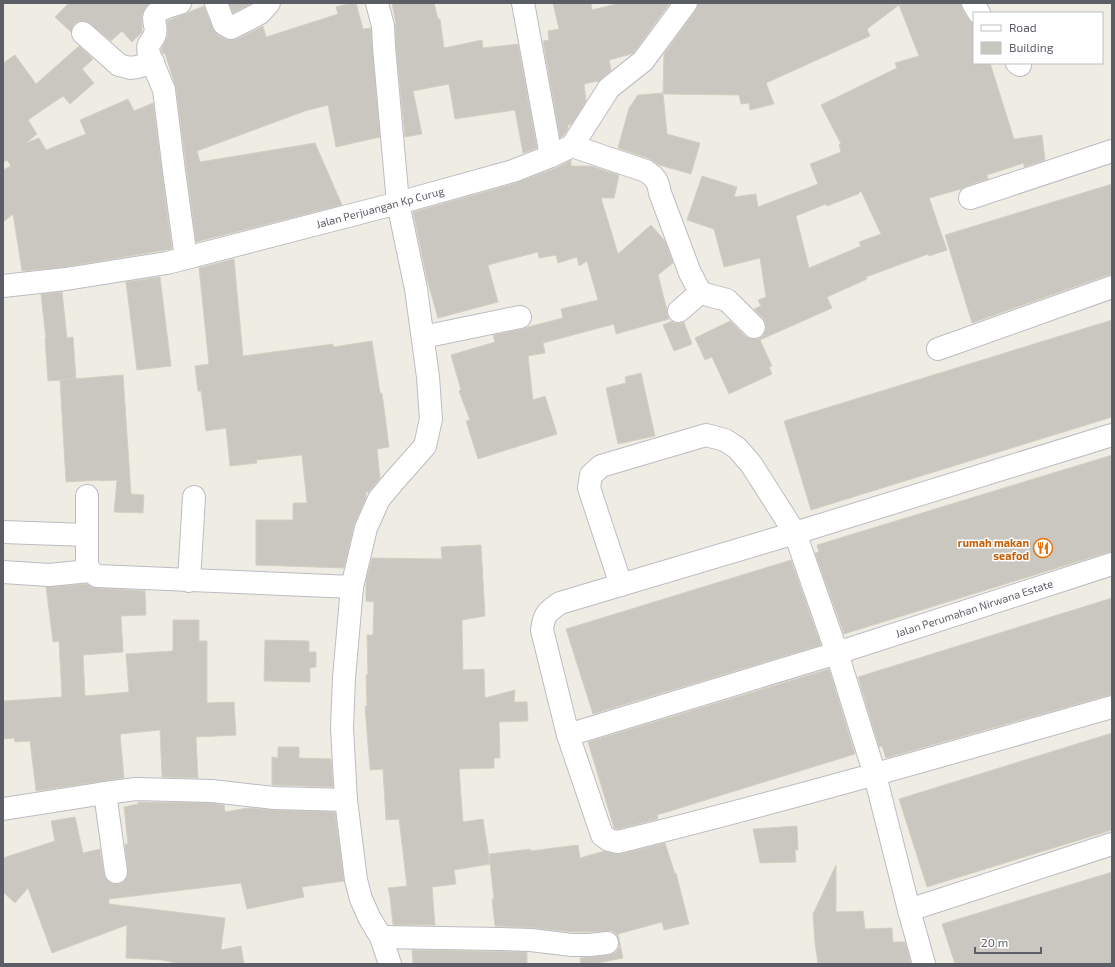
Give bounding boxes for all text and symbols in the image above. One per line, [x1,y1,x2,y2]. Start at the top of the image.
legend [973,12,1103,64]
text: Road [1009,20,1037,34]
text: Building [1009,40,1054,54]
street label: Jalan Perjuangan Kp Curug [315,184,446,231]
place label: rumah makan seafod [958,536,1029,562]
restaurant icon: rumah makan seafod [1032,537,1054,559]
street label: Jalan Perumahan Nirwana Estate [894,576,1054,640]
scale bar [975,929,1041,955]
text: 20 m [981,935,1008,949]

